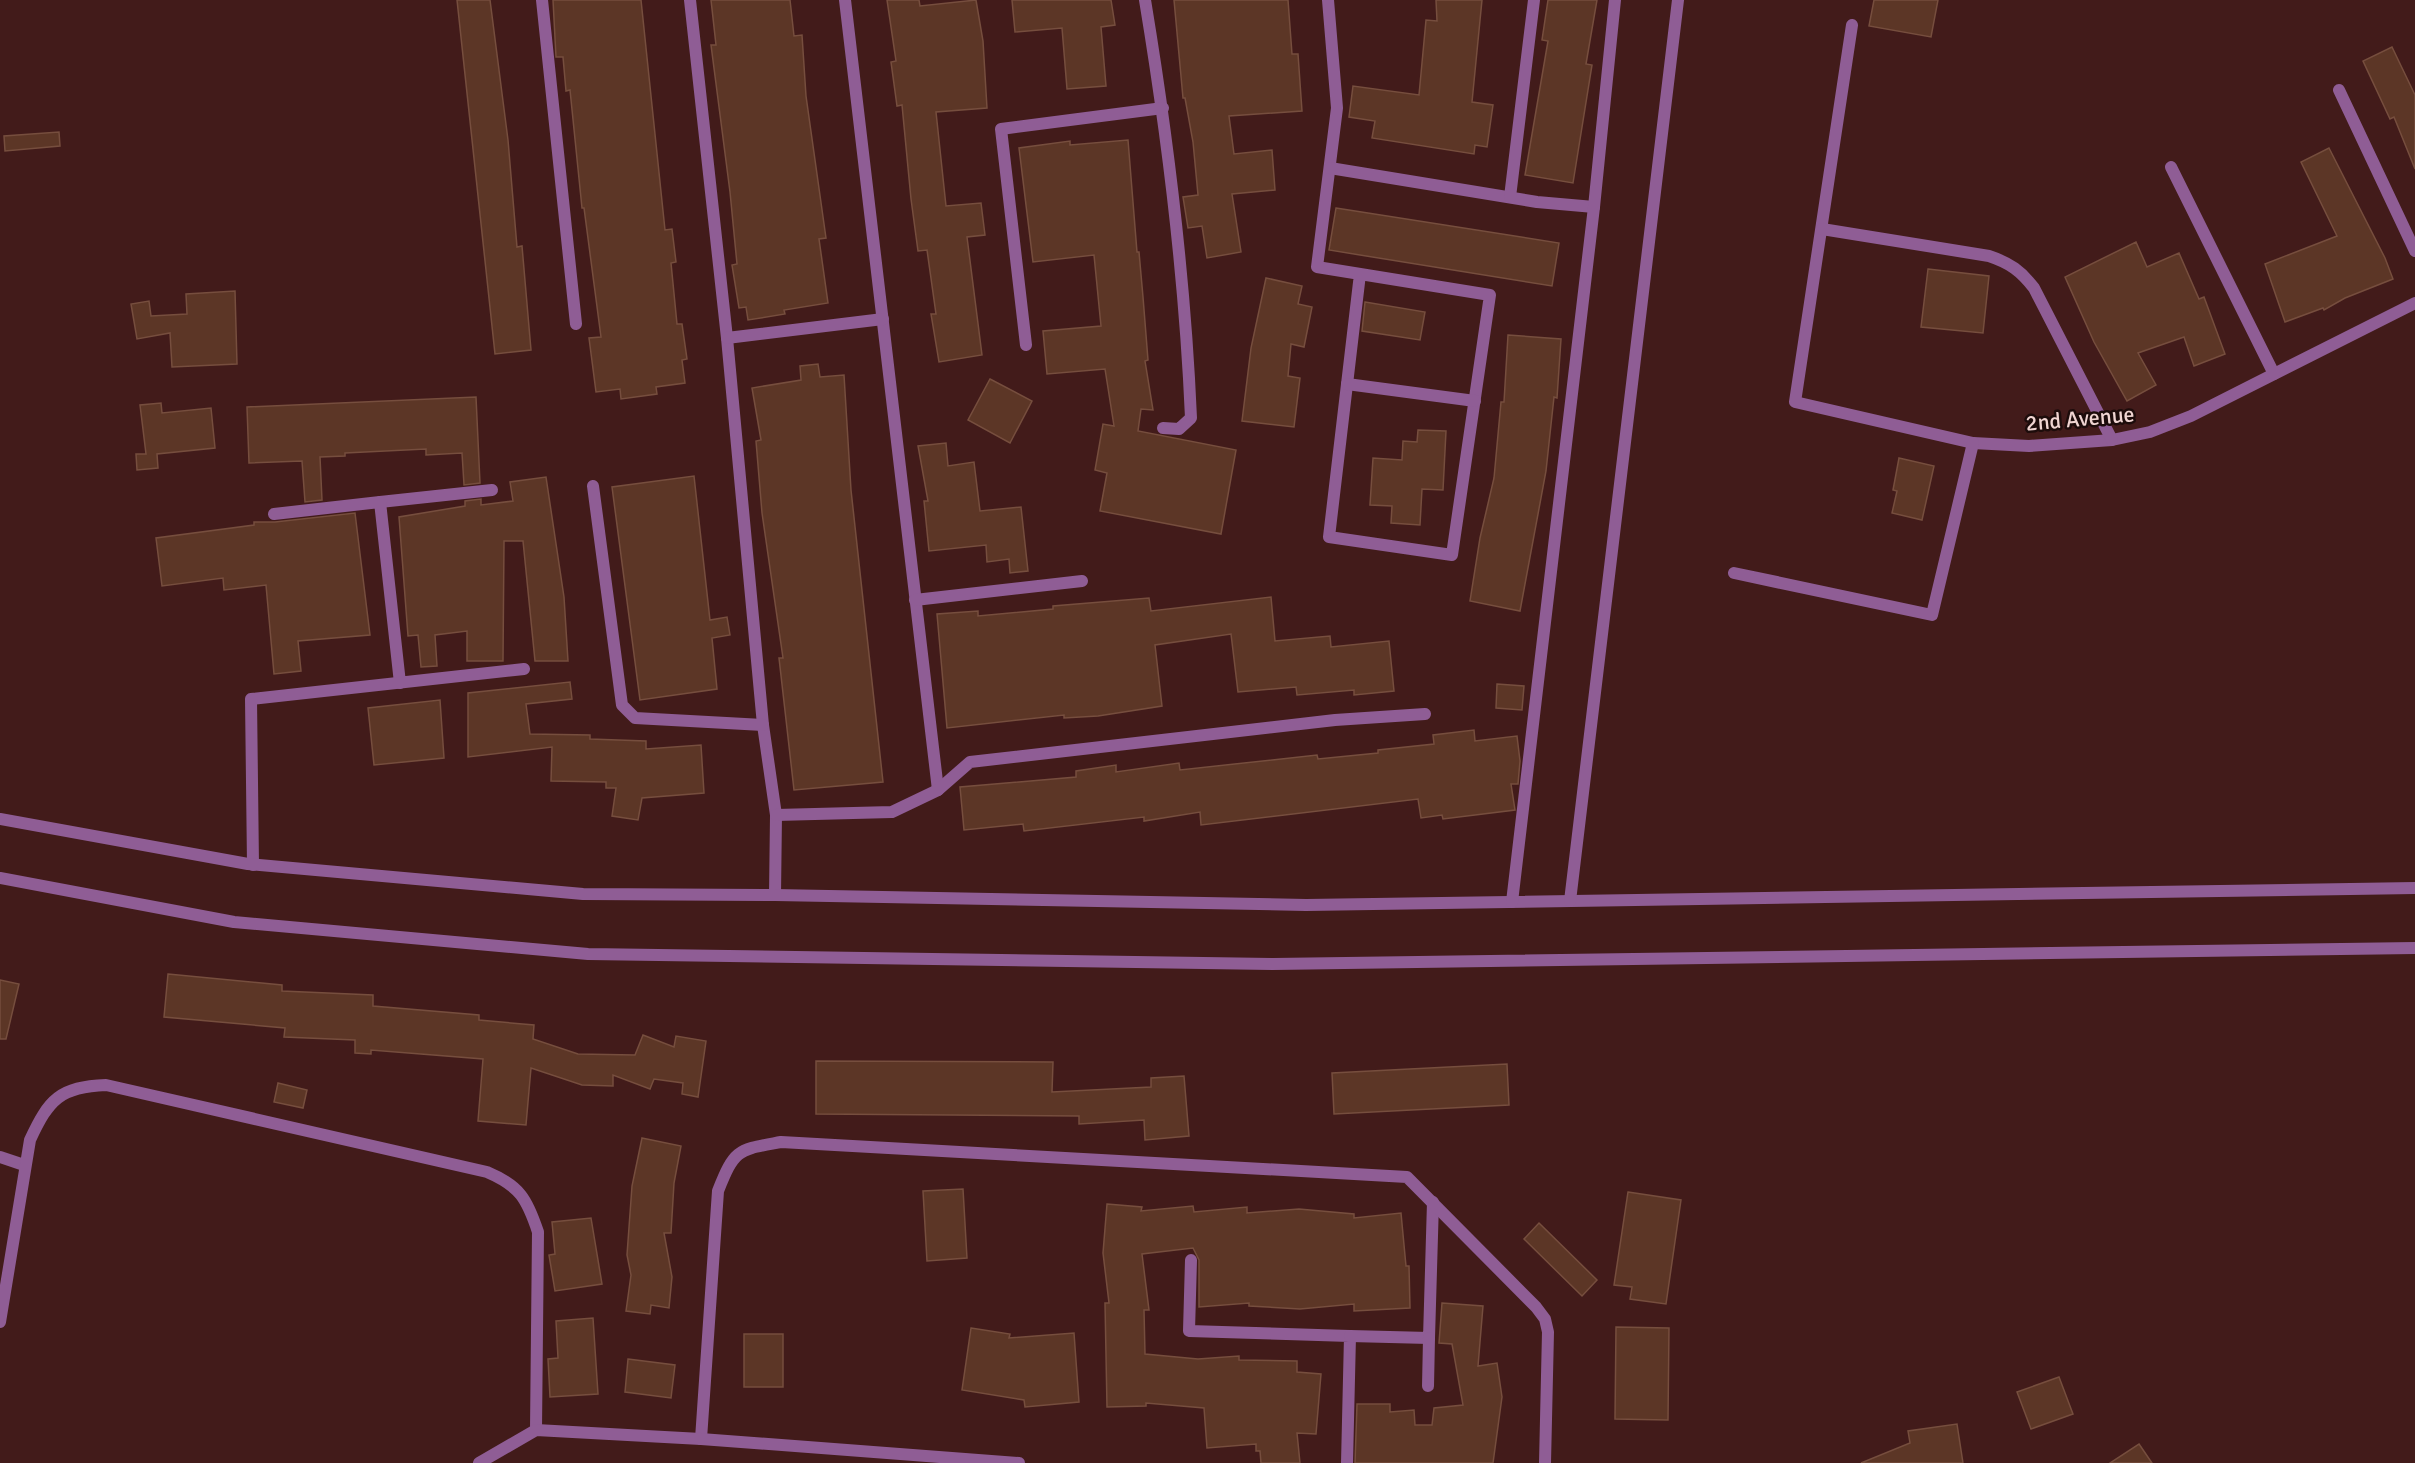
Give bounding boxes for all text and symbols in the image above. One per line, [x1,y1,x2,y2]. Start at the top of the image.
street label: 2nd Avenue [2024,400,2136,437]

